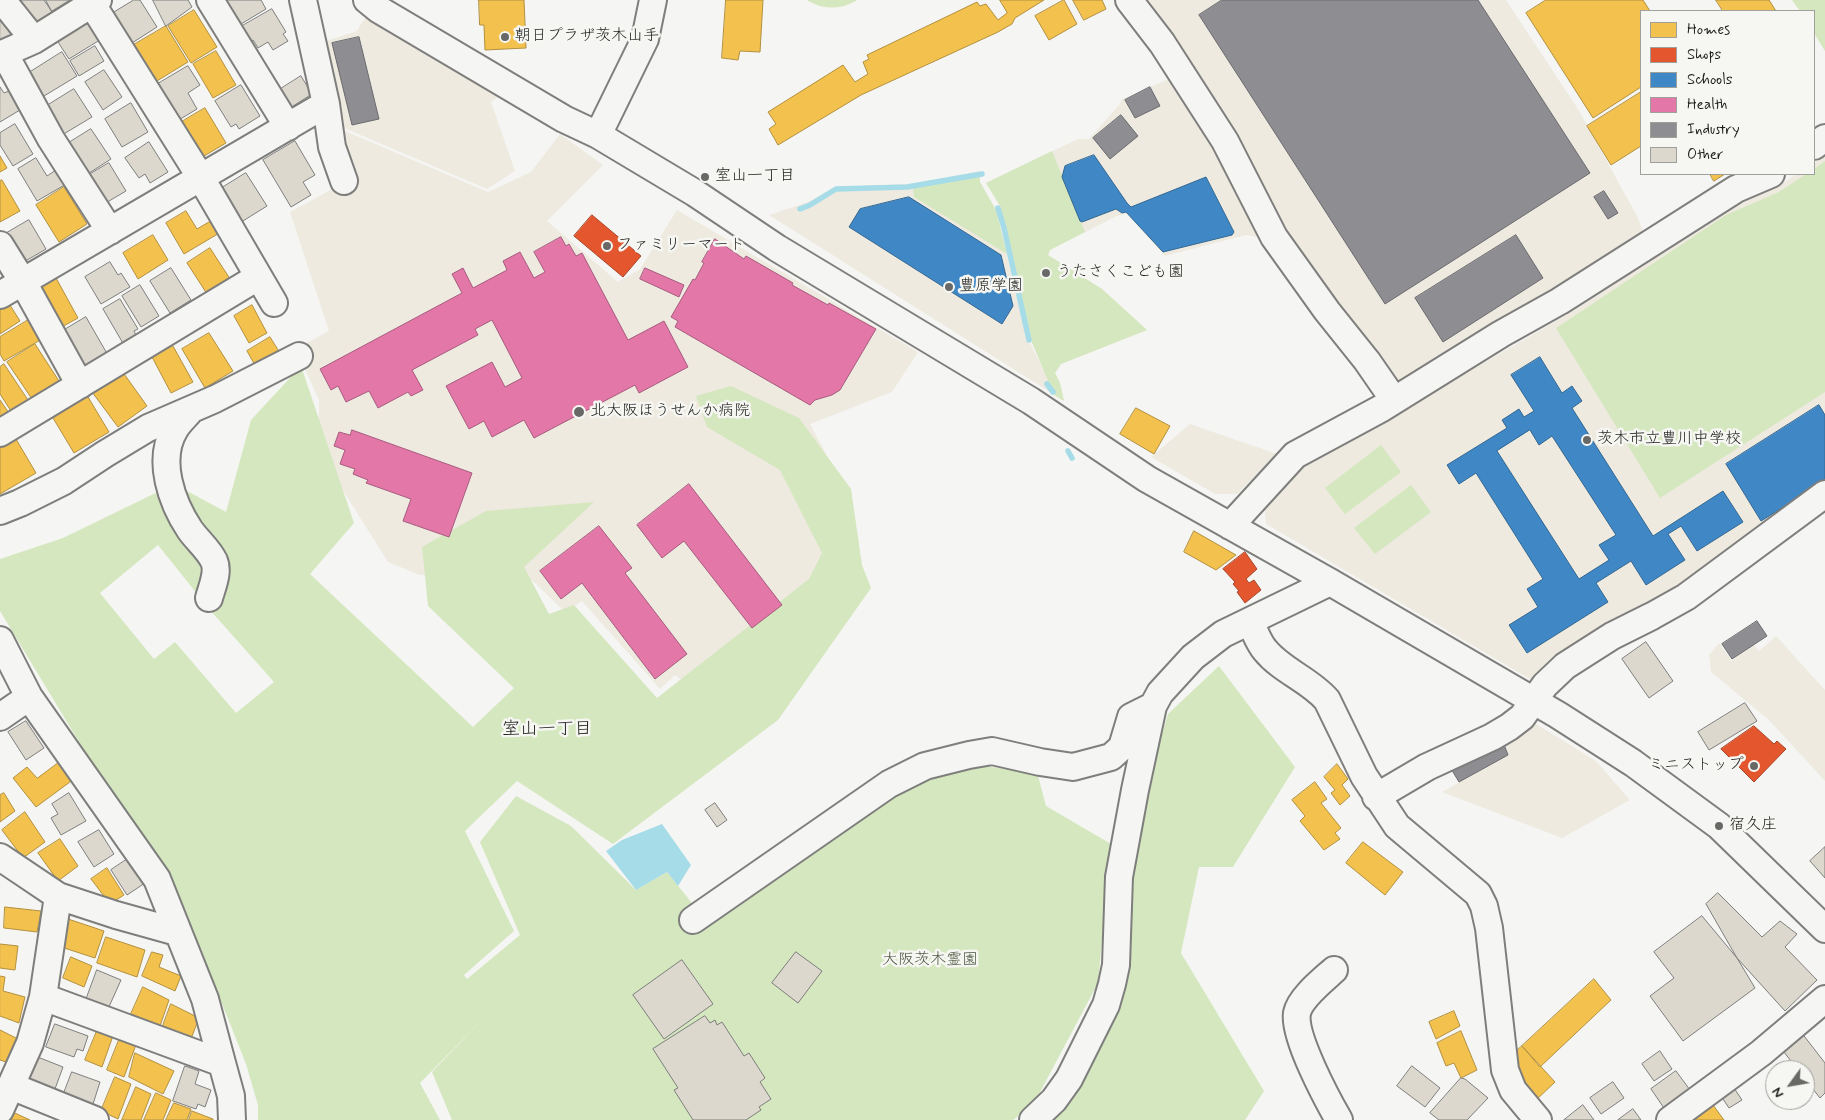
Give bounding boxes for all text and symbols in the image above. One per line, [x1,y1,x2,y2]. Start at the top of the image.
legend [1640,10,1815,175]
text: Homes [1687,20,1730,40]
place label: 朝日プラザ茨木山手 [515,27,659,47]
marker: 朝日プラザ茨木山手 [499,31,511,43]
text: Shops [1687,45,1721,65]
text: Schools [1687,70,1733,90]
text: Health [1687,95,1728,115]
text: Industry [1687,120,1740,140]
text: Other [1687,145,1723,165]
place label: 室山一丁目 [715,167,795,187]
marker: 室山一丁目 [699,171,711,183]
place label: ファミリーマート [617,236,745,256]
marker: ファミリーマート [601,240,613,252]
place label: うたさくこども園 [1056,263,1184,283]
marker: うたさくこども園 [1040,267,1052,279]
place label: 豊原学園 [959,277,1023,297]
marker: 豊原学園 [943,281,955,293]
place label: 北大阪ほうせんか病院 [590,402,750,422]
marker: 北大阪ほうせんか病院 [572,405,586,419]
place label: 茨木市立豊川中学校 [1597,430,1741,450]
marker: 茨木市立豊川中学校 [1581,434,1593,446]
district label: 室山一丁目 [502,719,592,741]
place label: ミニストップ [1648,756,1744,776]
marker: ミニストップ [1748,760,1760,772]
place label: 宿久庄 [1729,816,1777,836]
marker: 宿久庄 [1713,820,1725,832]
park label: 大阪茨木霊園 [882,951,978,971]
north arrow [1765,1060,1815,1110]
text: N [1768,1084,1788,1101]

